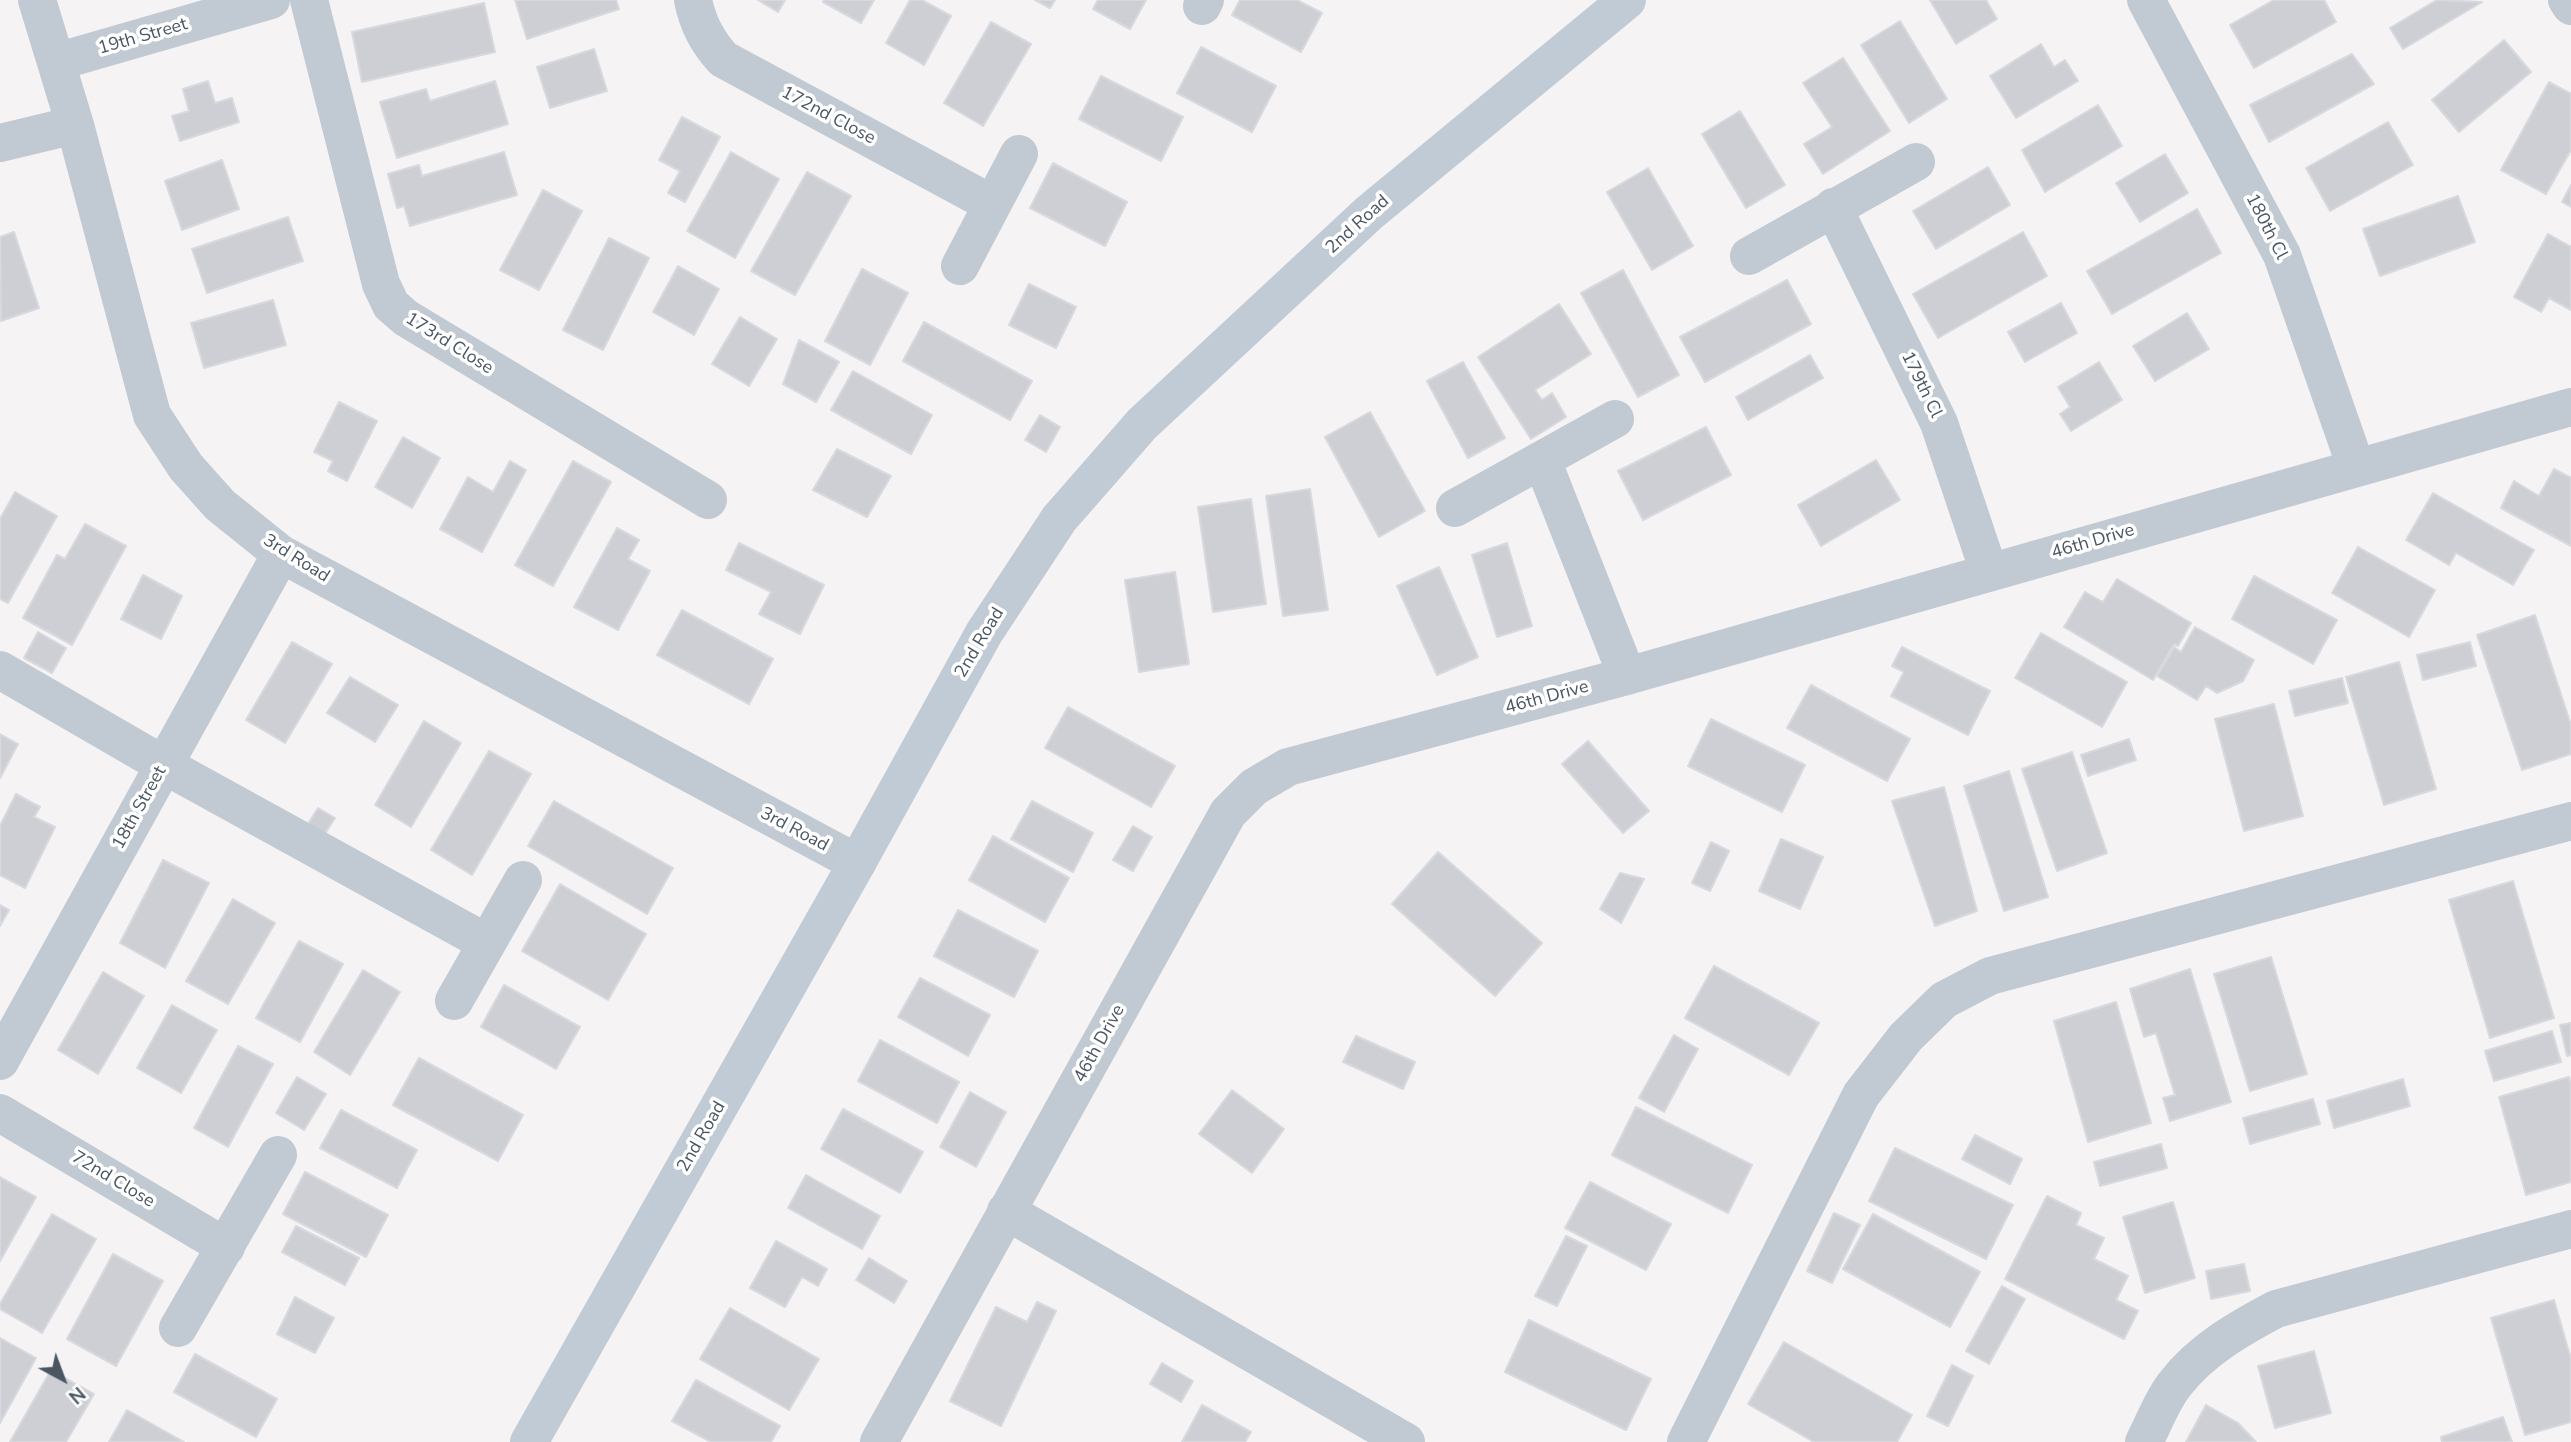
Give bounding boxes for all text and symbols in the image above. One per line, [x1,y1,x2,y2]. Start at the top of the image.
street label: 19th Street [96,14,190,60]
street label: 172nd Close [777,82,879,150]
street label: 180th Cl [2240,190,2292,264]
street label: 2nd Road [1322,191,1394,259]
street label: 173rd Close [401,308,497,380]
street label: 179th Cl [1896,348,1946,422]
street label: 46th Drive [2049,520,2137,564]
street label: 3rd Road [259,530,333,588]
street label: 2nd Road [951,604,1009,682]
street label: 46th Drive [1503,677,1591,719]
street label: 18th Street [108,763,172,853]
street label: 3rd Road [756,803,832,857]
street label: 46th Drive [1070,1001,1130,1087]
street label: 2nd Road [673,1098,731,1176]
street label: 72nd Close [68,1147,158,1213]
north arrow [28,1344,98,1414]
text: N [63,1380,91,1409]

